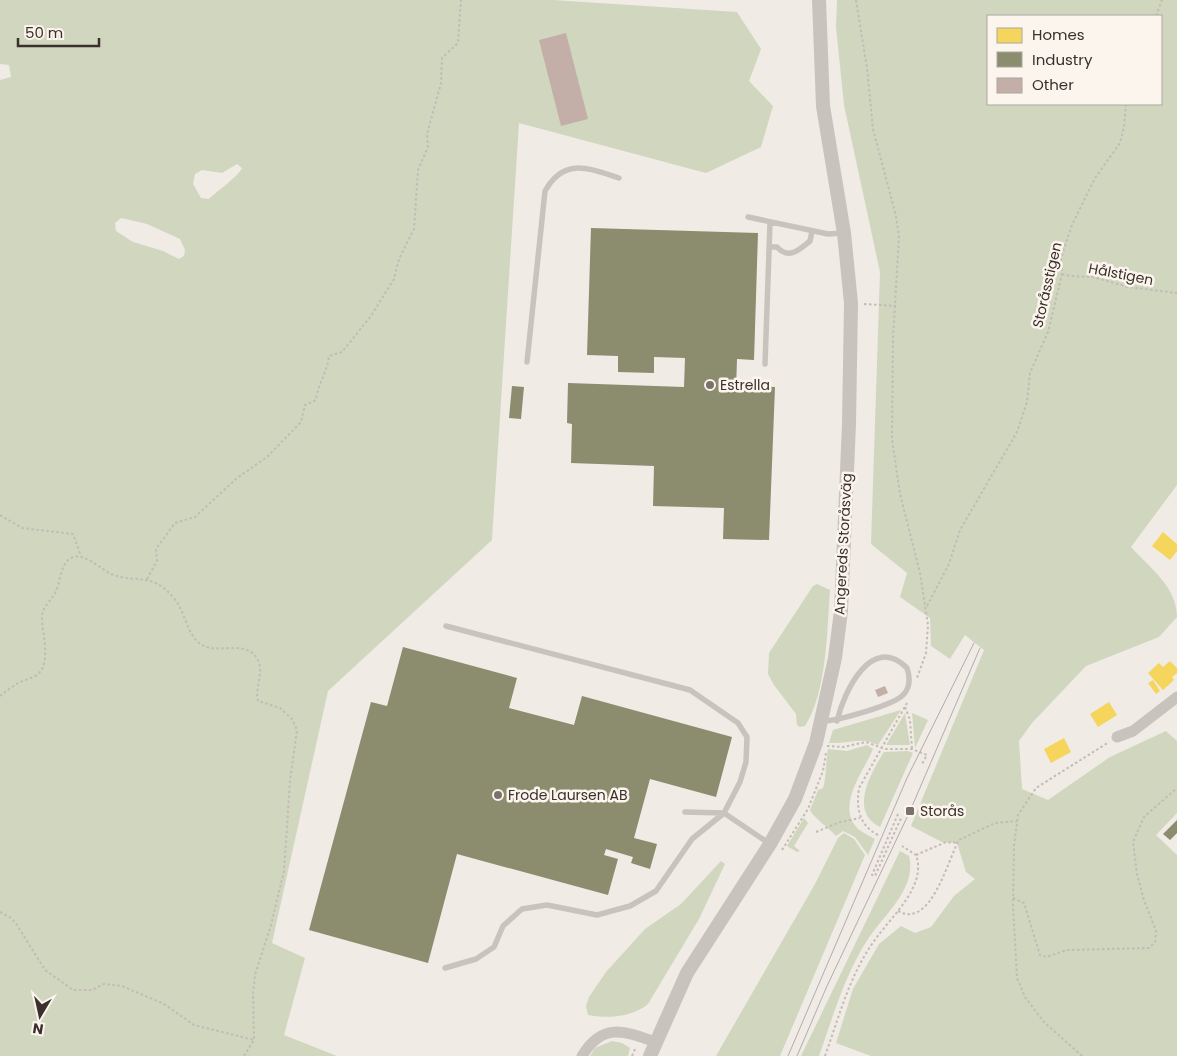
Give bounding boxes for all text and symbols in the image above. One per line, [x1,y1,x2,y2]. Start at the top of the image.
scale bar [18,15,99,47]
legend [987,15,1162,105]
text: 50 m [25,22,63,43]
text: Homes [1032,24,1085,45]
text: Industry [1032,49,1093,70]
text: Other [1032,74,1074,95]
street label: Storåsstigen [1027,240,1067,330]
street label: Hålstigen [1087,258,1155,290]
place label: Estrella [720,375,770,395]
marker: Estrella [704,379,716,391]
street label: Angereds Storåsväg [829,473,857,615]
place label: Frode Laursen AB [508,785,628,805]
marker: Frode Laursen AB [492,789,504,801]
place label: Storås [920,801,964,821]
marker: Storås [904,805,916,817]
north arrow [15,991,65,1041]
text: N [31,1018,45,1040]

